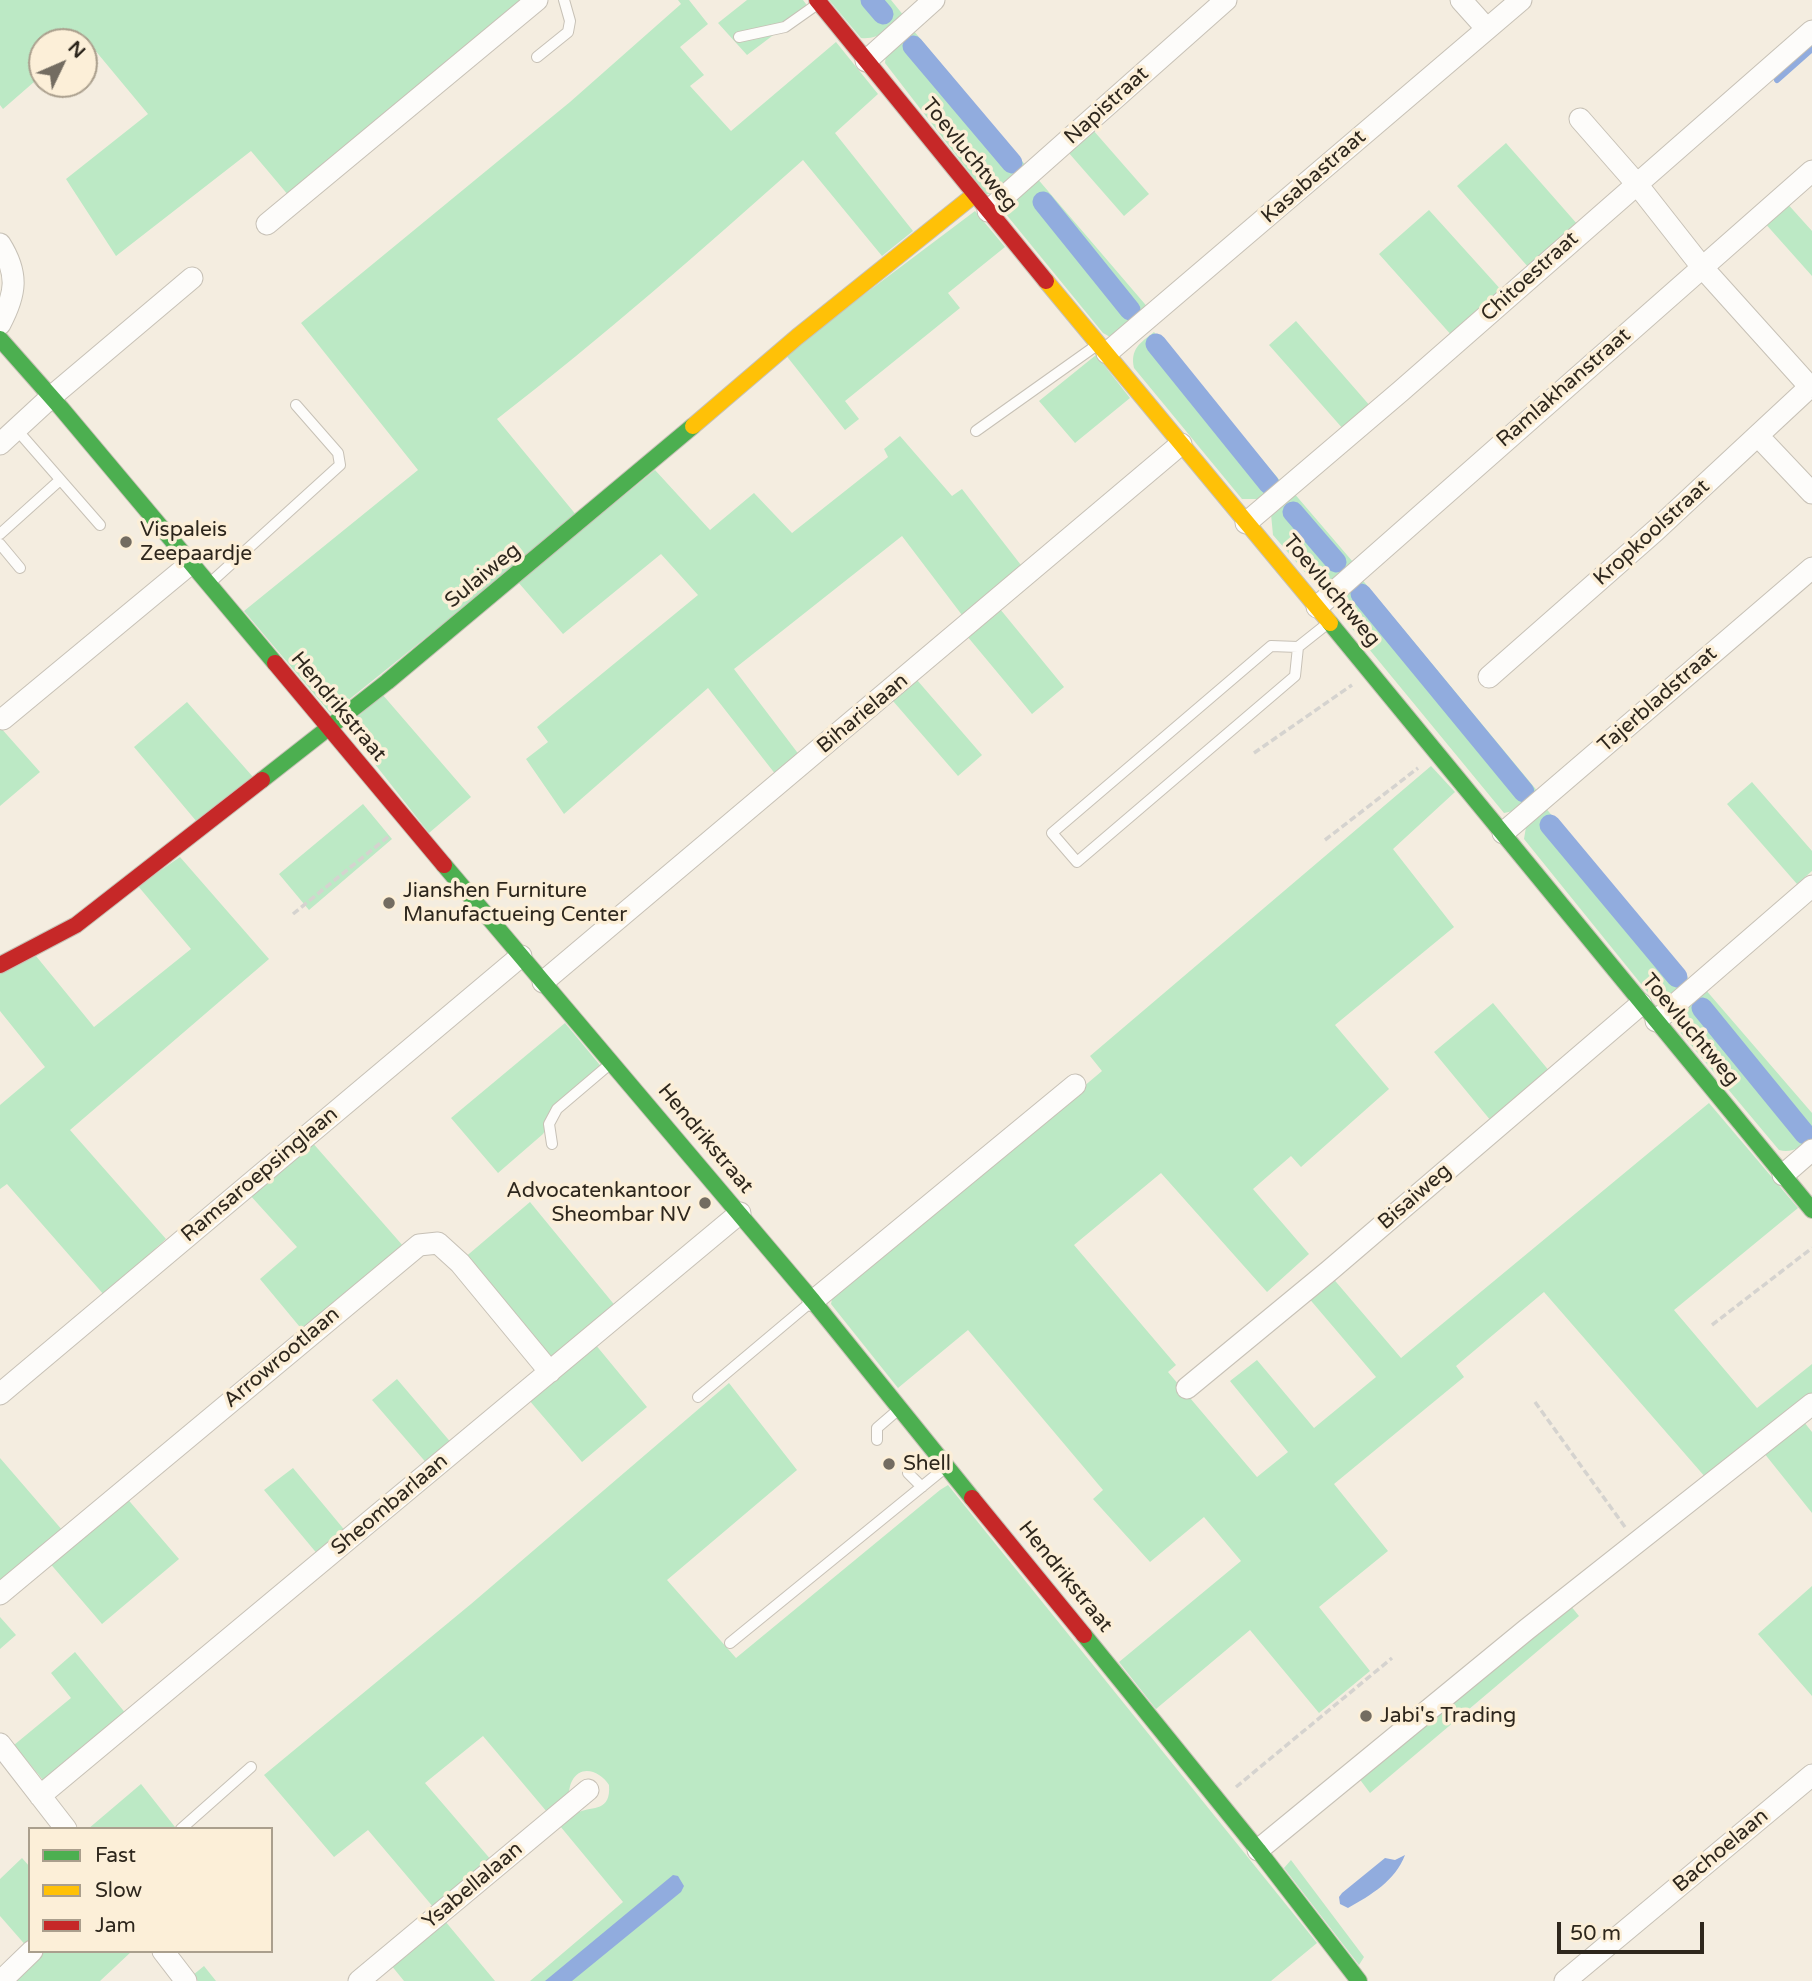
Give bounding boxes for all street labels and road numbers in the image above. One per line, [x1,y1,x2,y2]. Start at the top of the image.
street label: Napistraat [1060,62,1154,150]
street label: Toevluchtweg [916,93,1022,217]
street label: Kasabastraat [1257,125,1371,229]
street label: Chitoestraat [1476,227,1584,327]
street label: Ramlakhanstraat [1492,323,1636,453]
street label: Kropkoolstraat [1589,474,1715,592]
street label: Toevluchtweg [1277,530,1385,652]
street label: Sulaiweg [440,538,526,614]
street label: Tajerbladstraat [1593,642,1723,758]
street label: Hendrikstraat [285,647,391,767]
street label: Biharielaan [812,669,914,759]
street label: Toevluchtweg [1636,969,1744,1091]
street label: Hendrikstraat [652,1079,758,1199]
street label: Ramsaroepsinglaan [177,1102,343,1248]
street label: Bisaiweg [1373,1159,1457,1235]
street label: Arrowrootlaan [219,1302,345,1414]
street label: Sheombarlaan [327,1449,453,1561]
street label: Hendrikstraat [1013,1516,1117,1638]
street label: Bachoelaan [1668,1804,1774,1898]
street label: Ysabellalaan [418,1837,528,1935]

